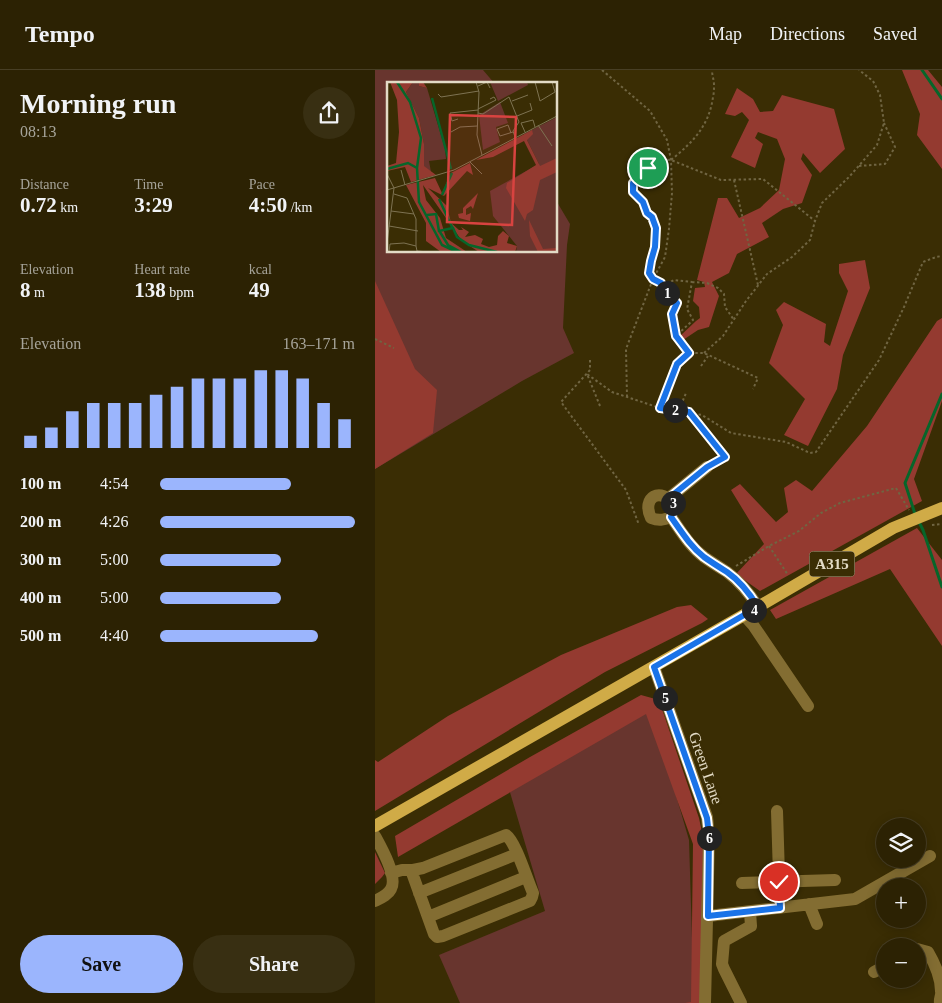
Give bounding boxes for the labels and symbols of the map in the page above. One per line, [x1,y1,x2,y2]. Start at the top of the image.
inset map [387,82,557,252]
pin [627,147,669,189]
pin: 1 [655,280,679,306]
pin: 2 [663,398,687,422]
pin: 3 [661,490,685,516]
road number: A315 [809,552,855,576]
pin: 4 [741,598,767,622]
pin: 5 [653,686,677,710]
street label: Green Lane [686,730,726,806]
pin: 6 [697,826,721,850]
pin [758,861,800,903]

